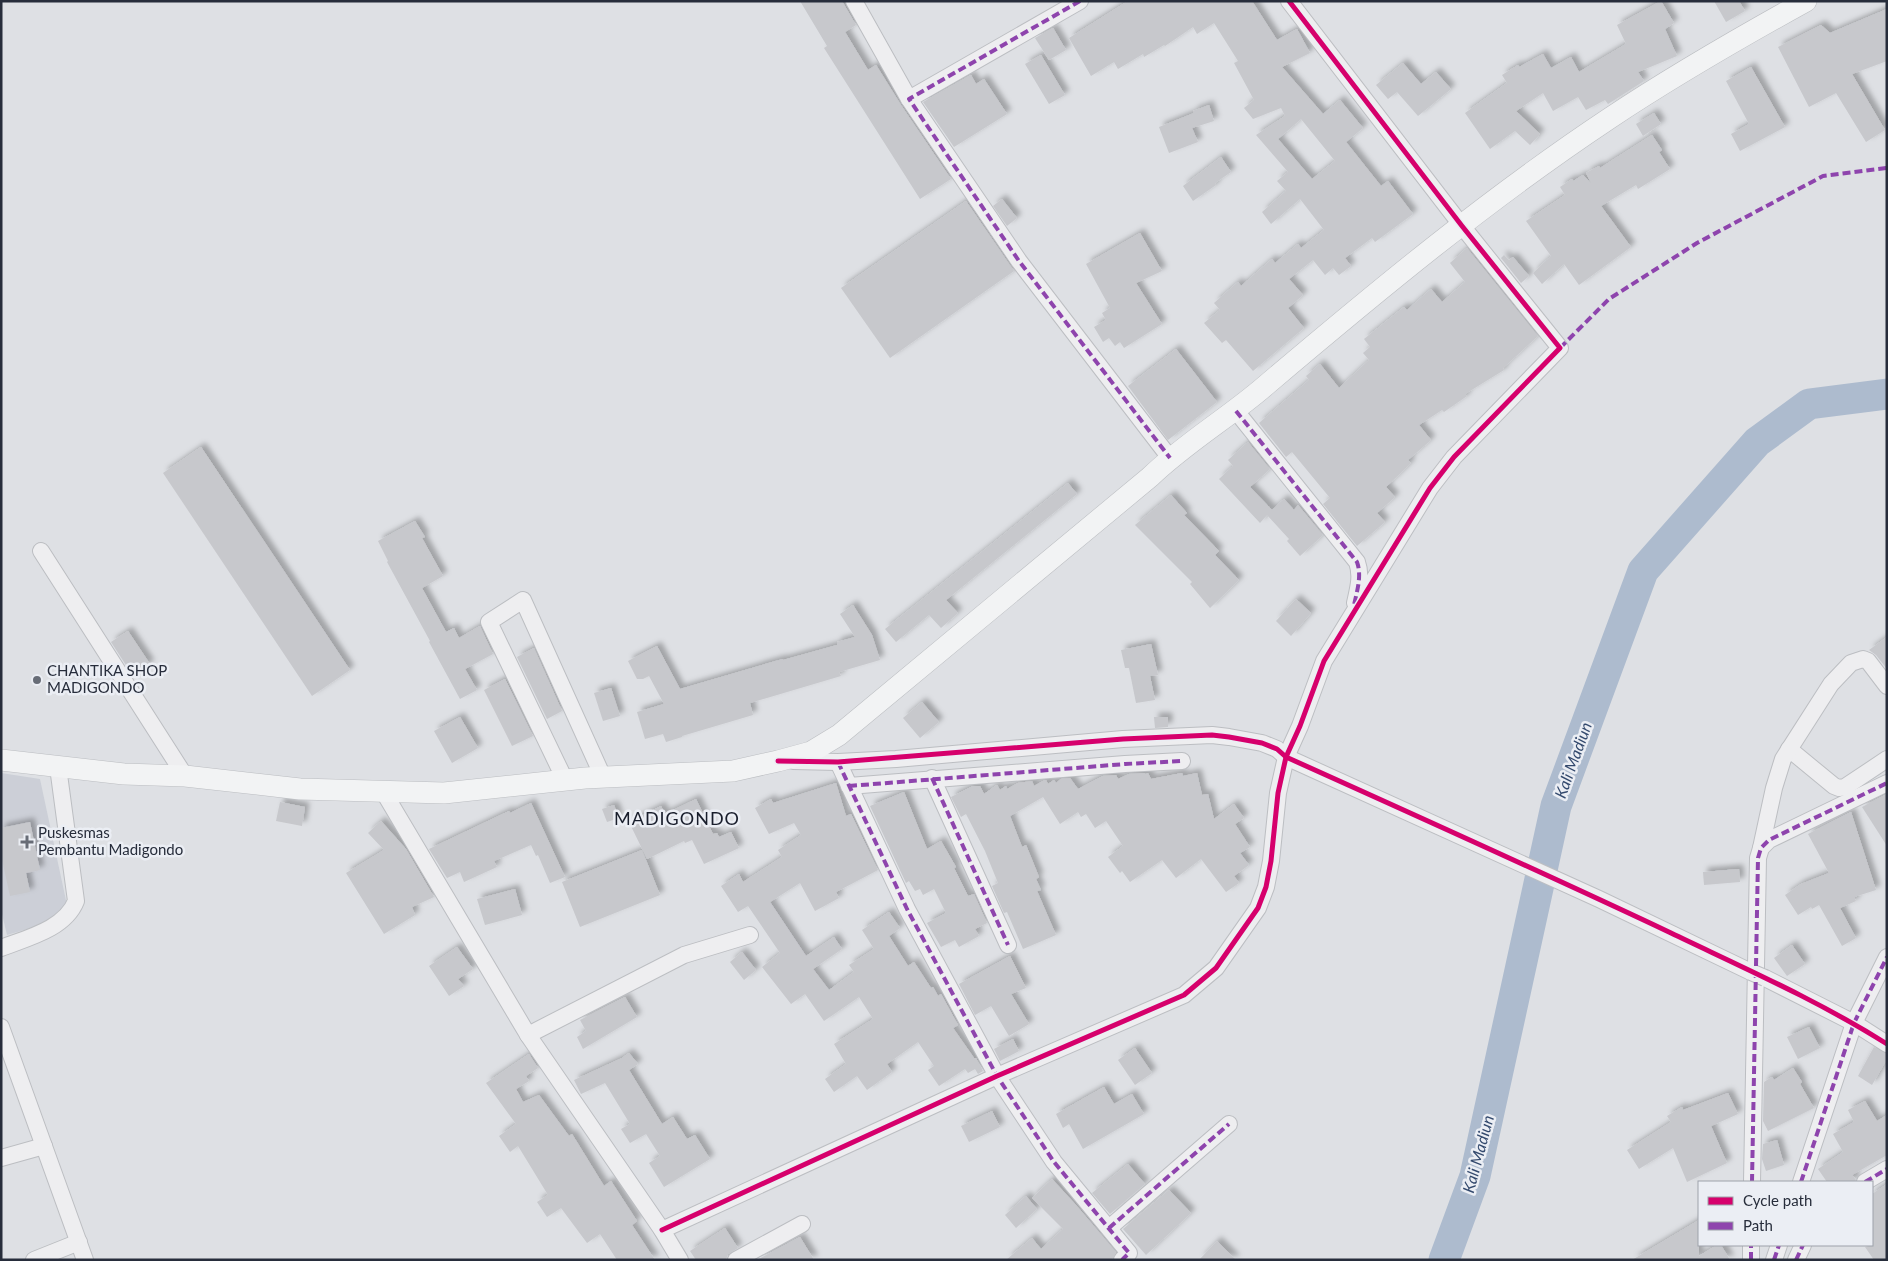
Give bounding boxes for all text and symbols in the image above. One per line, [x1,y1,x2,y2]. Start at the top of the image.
place label: CHANTIKA SHOP MADIGONDO [47,661,167,696]
marker: CHANTIKA SHOP MADIGONDO [31,674,43,686]
water label: Kali Madiun [1550,719,1595,800]
district label: MADIGONDO [614,807,740,829]
place label: Puskesmas Pembantu Madigondo [38,823,183,858]
marker: Puskesmas Pembantu Madigondo [20,835,34,849]
water label: Kali Madiun [1458,1113,1497,1195]
legend [1698,1181,1873,1246]
text: Cycle path [1743,1191,1812,1209]
text: Path [1743,1216,1773,1234]

